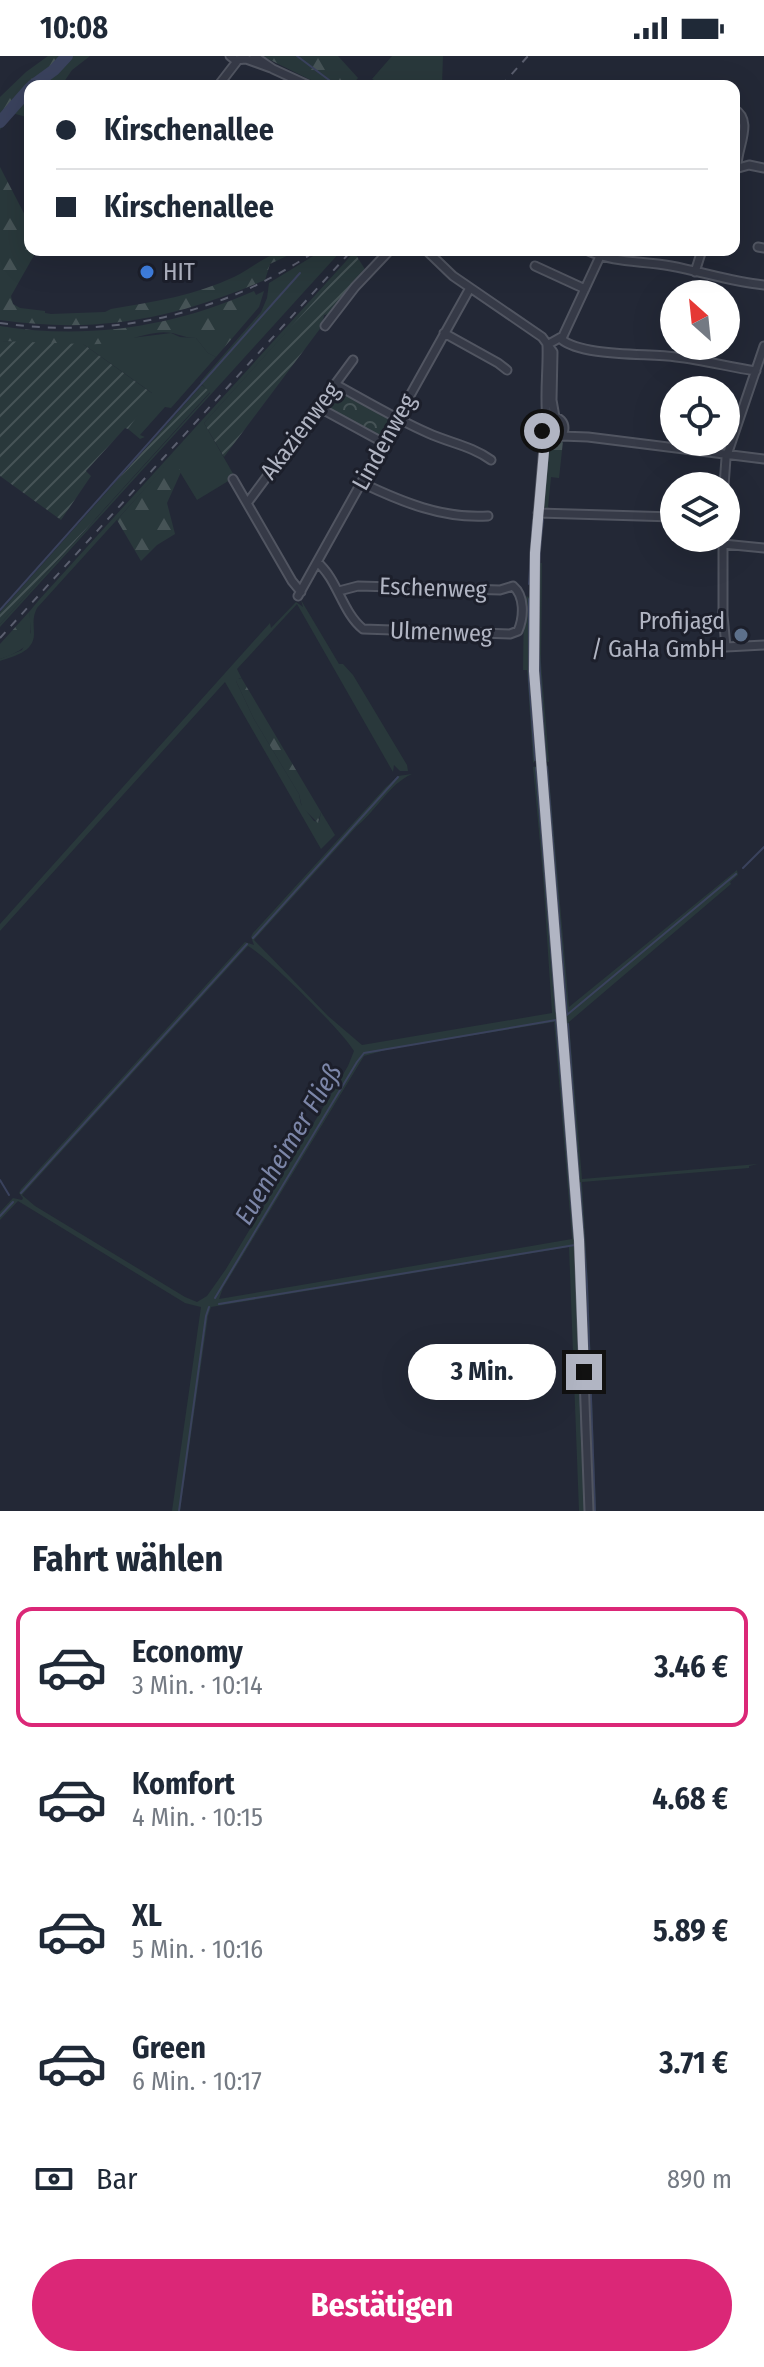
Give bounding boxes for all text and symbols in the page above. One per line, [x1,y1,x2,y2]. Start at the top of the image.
text: 10:08 [40,10,108,46]
text: Kirschenallee [104,112,274,148]
text: Kirschenallee [104,189,274,225]
place label: HIT [163,258,195,286]
marker: HIT [138,263,156,281]
north arrow [660,280,740,360]
map controls [660,280,740,552]
street label: Akazienweg [254,376,346,485]
button: locate [660,376,740,456]
street label: Lindenweg [346,388,422,495]
route start [524,413,560,449]
button: layers [660,472,740,552]
street label: Eschenweg [379,572,488,604]
place label: Profijagd / GaHa GmbH [591,607,725,663]
street label: Ulmenweg [389,616,493,648]
marker: Profijagd / GaHa GmbH [732,626,750,644]
water label: Euenheimer Fließ [228,1059,348,1230]
callout: 3 Min. [408,1344,556,1400]
route end [566,1354,602,1390]
text: 3 Min. [451,1356,513,1387]
text: Fahrt wählen [32,1537,223,1581]
icon: car [36,1631,108,1703]
text: Economy [132,1634,243,1670]
text: 3.46 € [654,1649,728,1685]
text: 3 Min. · 10:14 [132,1670,263,1701]
icon: car [36,1763,108,1835]
text: Komfort [132,1766,235,1802]
text: 4.68 € [652,1781,728,1817]
text: 4 Min. · 10:15 [132,1802,263,1833]
icon: car [36,1895,108,1967]
text: XL [132,1898,162,1934]
text: 5.89 € [653,1913,728,1949]
text: 5 Min. · 10:16 [132,1934,263,1965]
icon: car [36,2027,108,2099]
text: Green [132,2030,206,2066]
text: 3.71 € [659,2045,728,2081]
text: 6 Min. · 10:17 [132,2066,262,2097]
icon: cash [32,2157,76,2201]
text: Bar [96,2161,138,2197]
text: 890 m [667,2164,732,2195]
button: Bestätigen [32,2259,732,2351]

